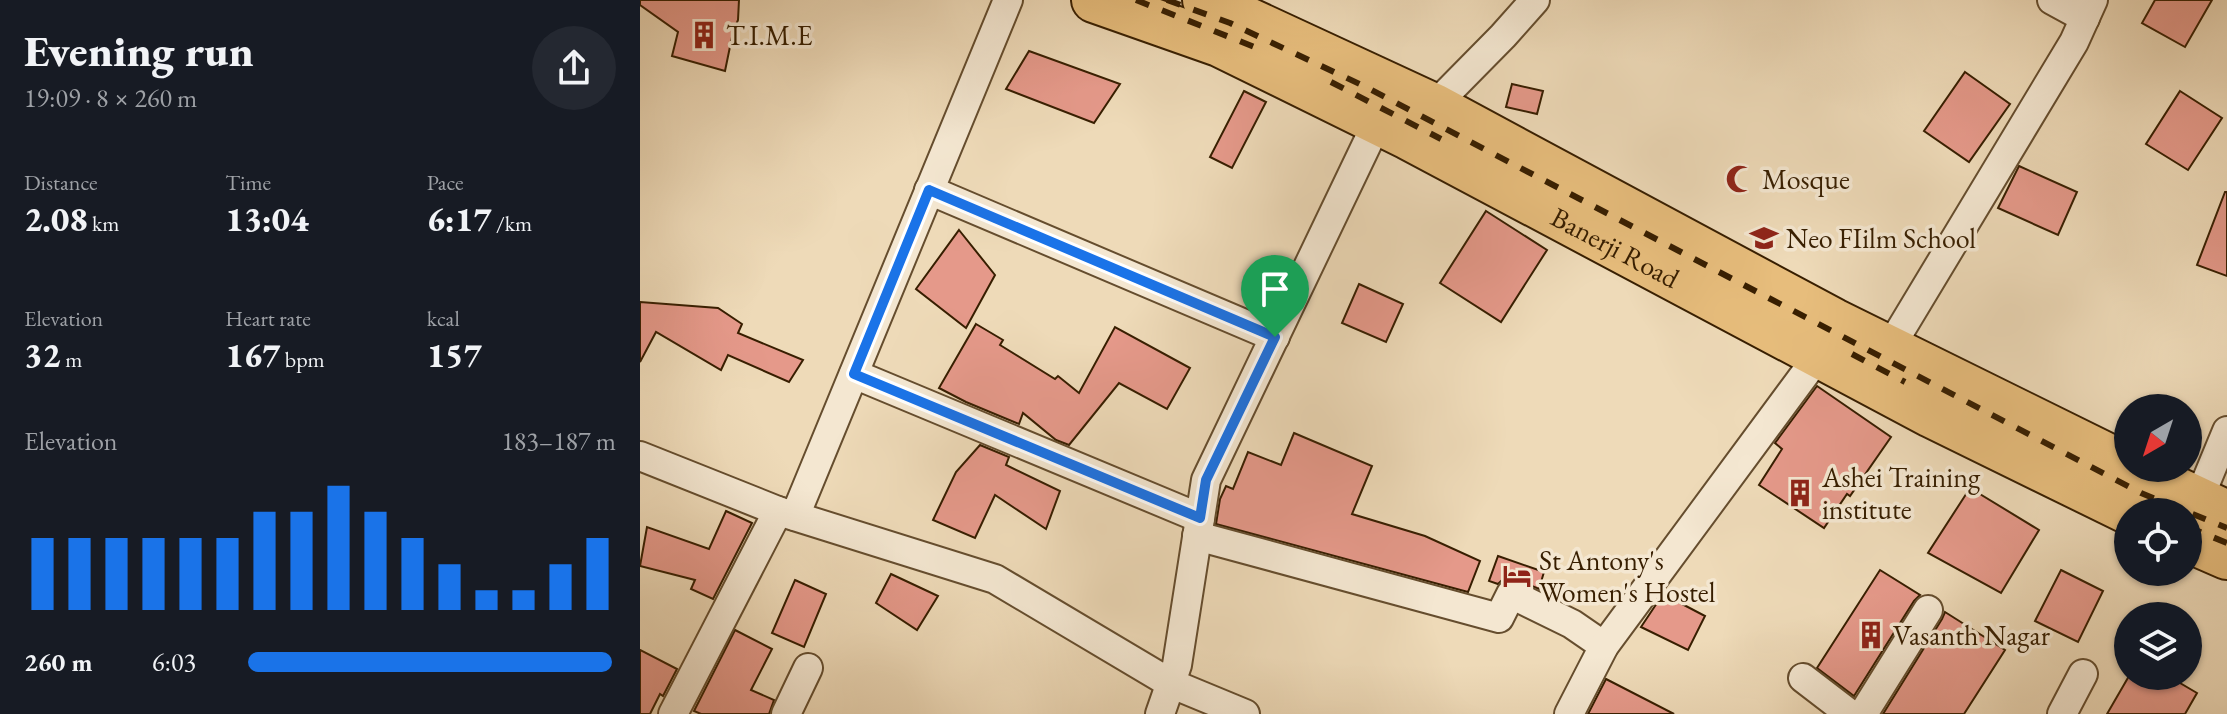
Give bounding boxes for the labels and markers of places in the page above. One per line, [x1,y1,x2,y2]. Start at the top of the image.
place label: T.I.M.E [726,17,813,53]
building icon: T.I.M.E [689,20,719,50]
place label: Mosque [1762,161,1850,197]
mosque icon: Mosque [1725,164,1755,194]
place label: Neo FIilm School [1786,220,1976,256]
school or university icon: Neo FIilm School [1749,223,1779,253]
pin [1241,255,1309,337]
place label: Ashei Training institute [1821,459,1981,527]
building icon: Ashei Training institute [1785,478,1815,508]
place label: St Antony's Women's Hostel [1539,542,1716,610]
hotel icon: St Antony's Women's Hostel [1502,561,1532,591]
place label: Vasanth Nagar [1893,617,2051,653]
building icon: Vasanth Nagar [1856,620,1886,650]

